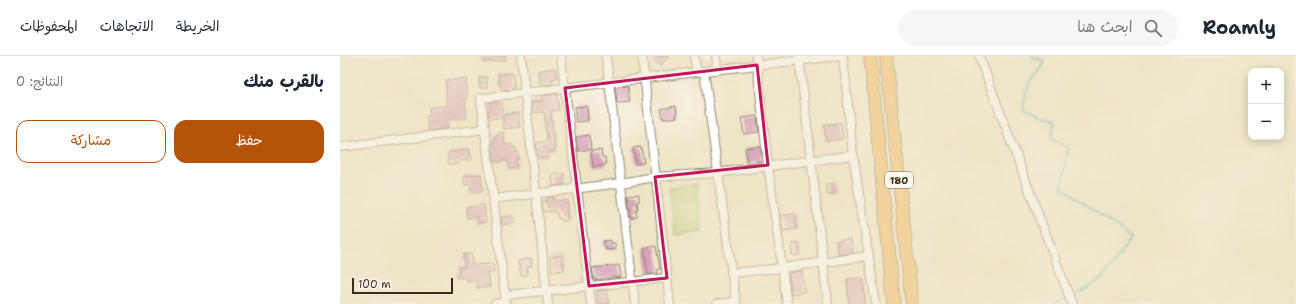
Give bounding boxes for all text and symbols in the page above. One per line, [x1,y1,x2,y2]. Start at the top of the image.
search box [898,10,1178,46]
text: Roamly [1202,15,1276,40]
text: المحفوظات [20,17,78,35]
text: الاتجاهات [100,17,154,35]
text: الخريطة [176,17,219,35]
text: ابحث هنا [1077,17,1132,37]
icon: search [1142,17,1164,39]
map controls [1248,68,1284,140]
button: + [1248,68,1284,104]
text: بالقرب منك [244,70,324,92]
text: النتائج: 0 [16,73,63,90]
button: − [1248,104,1284,140]
button: مشاركة [16,120,166,163]
button: حفظ [174,120,324,163]
road number: 180 [885,172,913,188]
scale bar [352,276,453,295]
text: 100 m [358,277,391,292]

